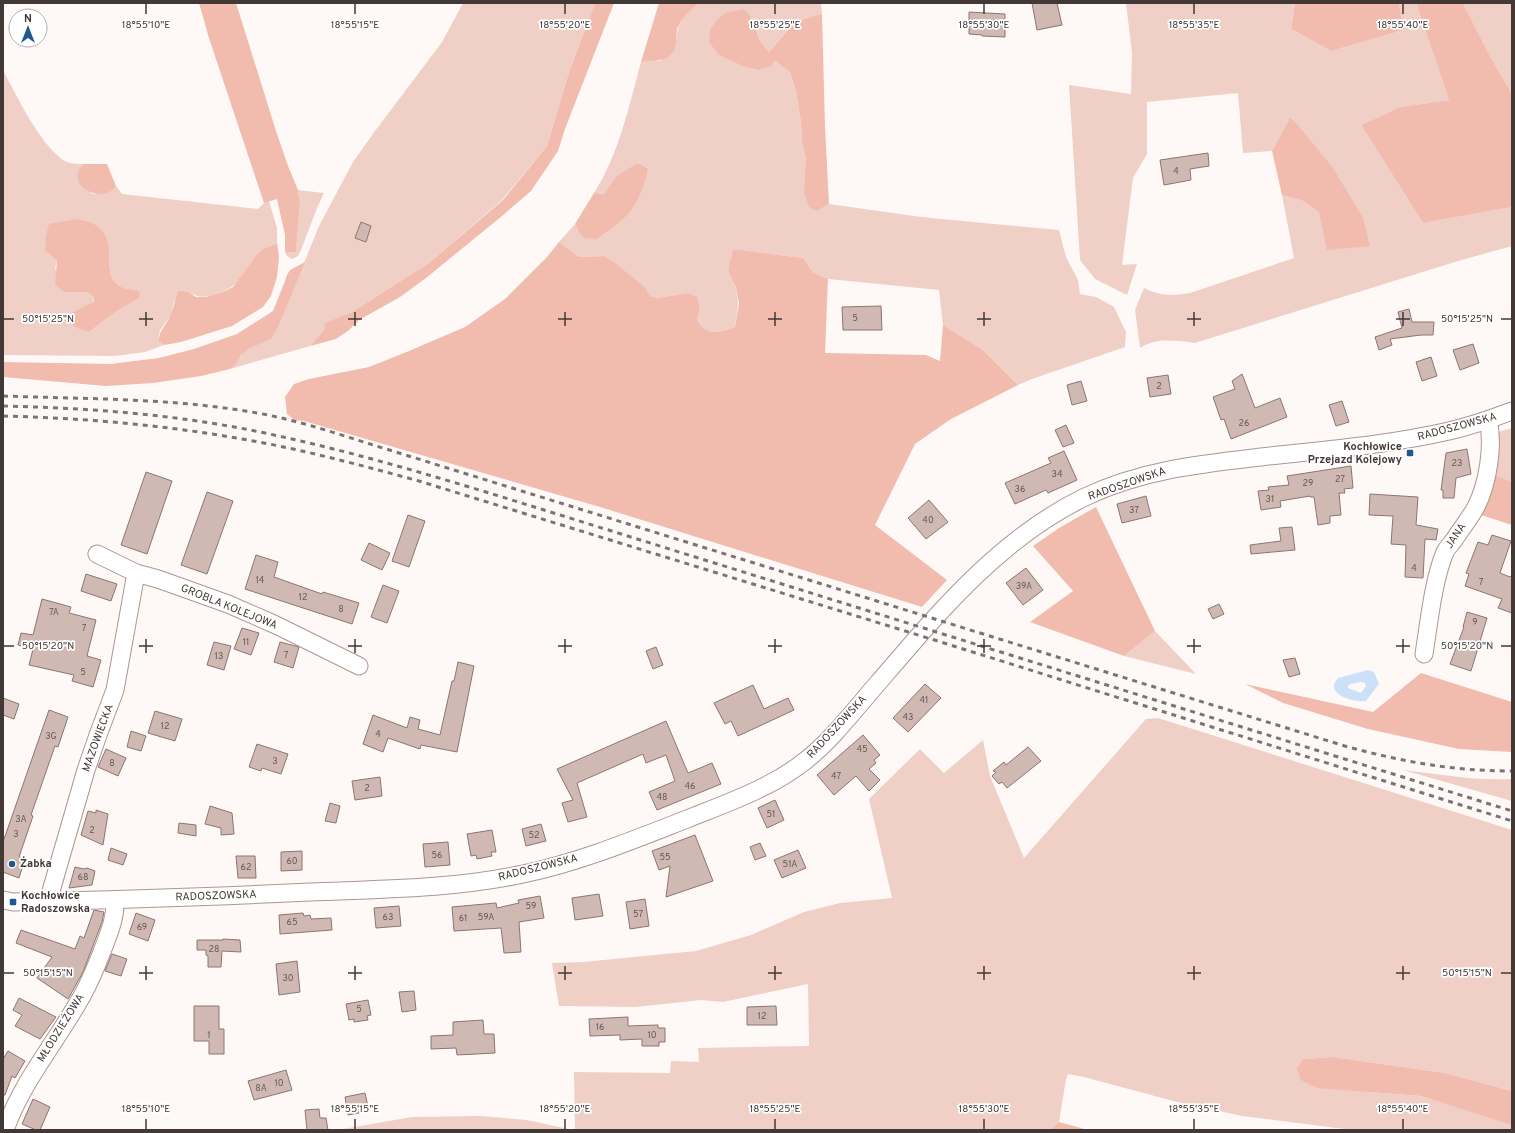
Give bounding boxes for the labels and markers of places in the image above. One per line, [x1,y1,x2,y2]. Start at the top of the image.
place label: Kochłowice Przejazd Kolejowy [1308,440,1402,467]
marker: Kochłowice Przejazd Kolejowy [1405,448,1415,458]
place label: Żabka [20,856,52,871]
marker: Żabka [7,859,17,869]
place label: Kochłowice Radoszowska [21,889,90,916]
marker: Kochłowice Radoszowska [8,897,18,907]

